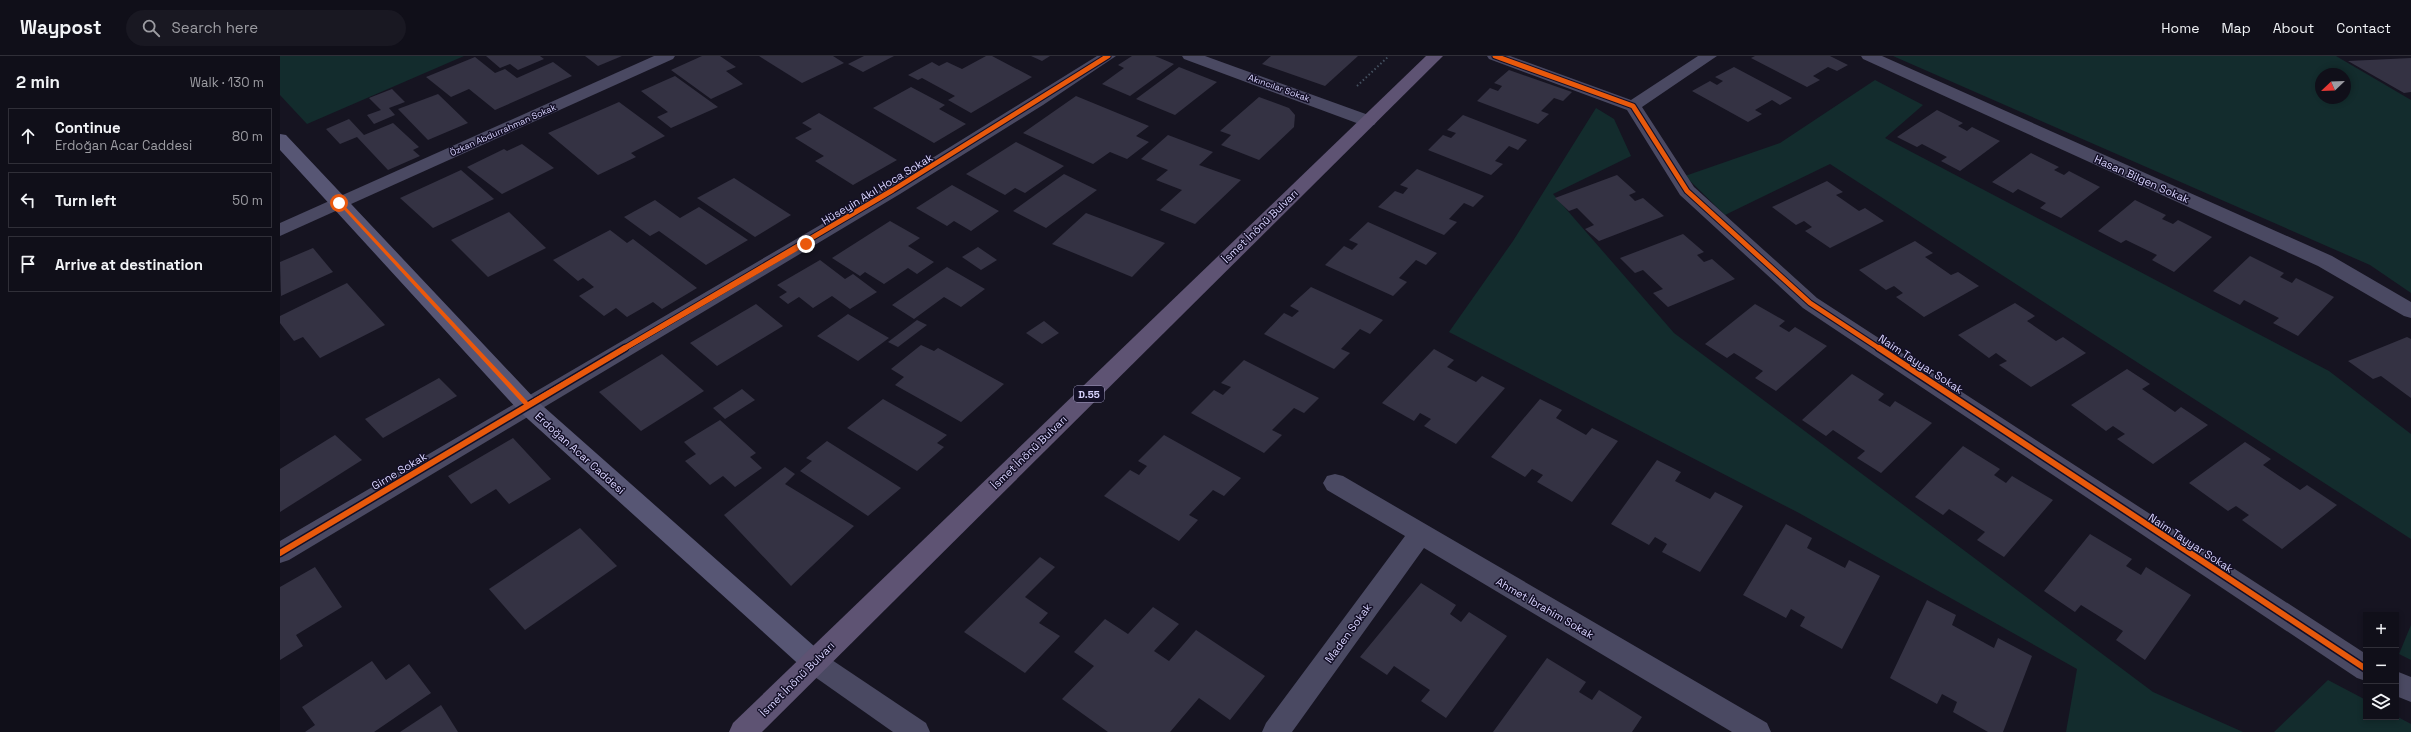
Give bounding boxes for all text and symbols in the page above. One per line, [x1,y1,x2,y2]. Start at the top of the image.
search box [126,10,406,46]
text: Waypost [20,15,102,40]
icon: search [140,17,162,39]
text: Search here [172,18,258,37]
text: Home [2161,19,2199,37]
text: Map [2221,19,2251,37]
text: About [2273,19,2314,37]
text: Contact [2336,19,2391,37]
north arrow [2315,68,2351,104]
text: 2 min [16,71,60,93]
street label: Akıncılar Sokak [1247,71,1312,105]
text: Walk · 130 m [190,74,264,91]
street label: Özkan Abdurrahman Sokak [448,101,558,159]
text: Continue [55,118,121,137]
icon: ahead [17,125,39,147]
text: 80 m [232,128,263,145]
text: Erdoğan Acar Caddesi [55,137,192,154]
street label: Hüseyin Akıl Hoca Sokak [819,150,935,228]
street label: Hasan Bilgen Sokak [2092,152,2192,206]
street label: İsmet İnönü Bulvarı [1219,186,1301,266]
icon: left [17,189,39,211]
text: Turn left [55,191,117,210]
text: 50 m [232,192,263,209]
route start [330,194,348,212]
route end [797,235,815,253]
icon: arrive [17,253,39,275]
text: Arrive at destination [55,255,203,274]
street label: Naim Tayyar Sokak [1876,331,1966,397]
road number: D.55 [1074,386,1104,402]
street label: Erdoğan Acar Caddesi [532,409,628,497]
street label: İsmet İnönü Bulvarı [988,412,1070,492]
street label: Girne Sokak [369,449,429,493]
street label: Naim Tayyar Sokak [2146,510,2236,576]
street label: Ahmet İbrahim Sokak [1494,574,1596,642]
street label: Maden Sokak [1322,600,1374,666]
map controls [2363,612,2399,720]
button: + [2363,612,2399,648]
street label: İsmet İnönü Bulvarı [757,639,837,719]
button: − [2363,648,2399,684]
button: layers [2363,684,2399,720]

